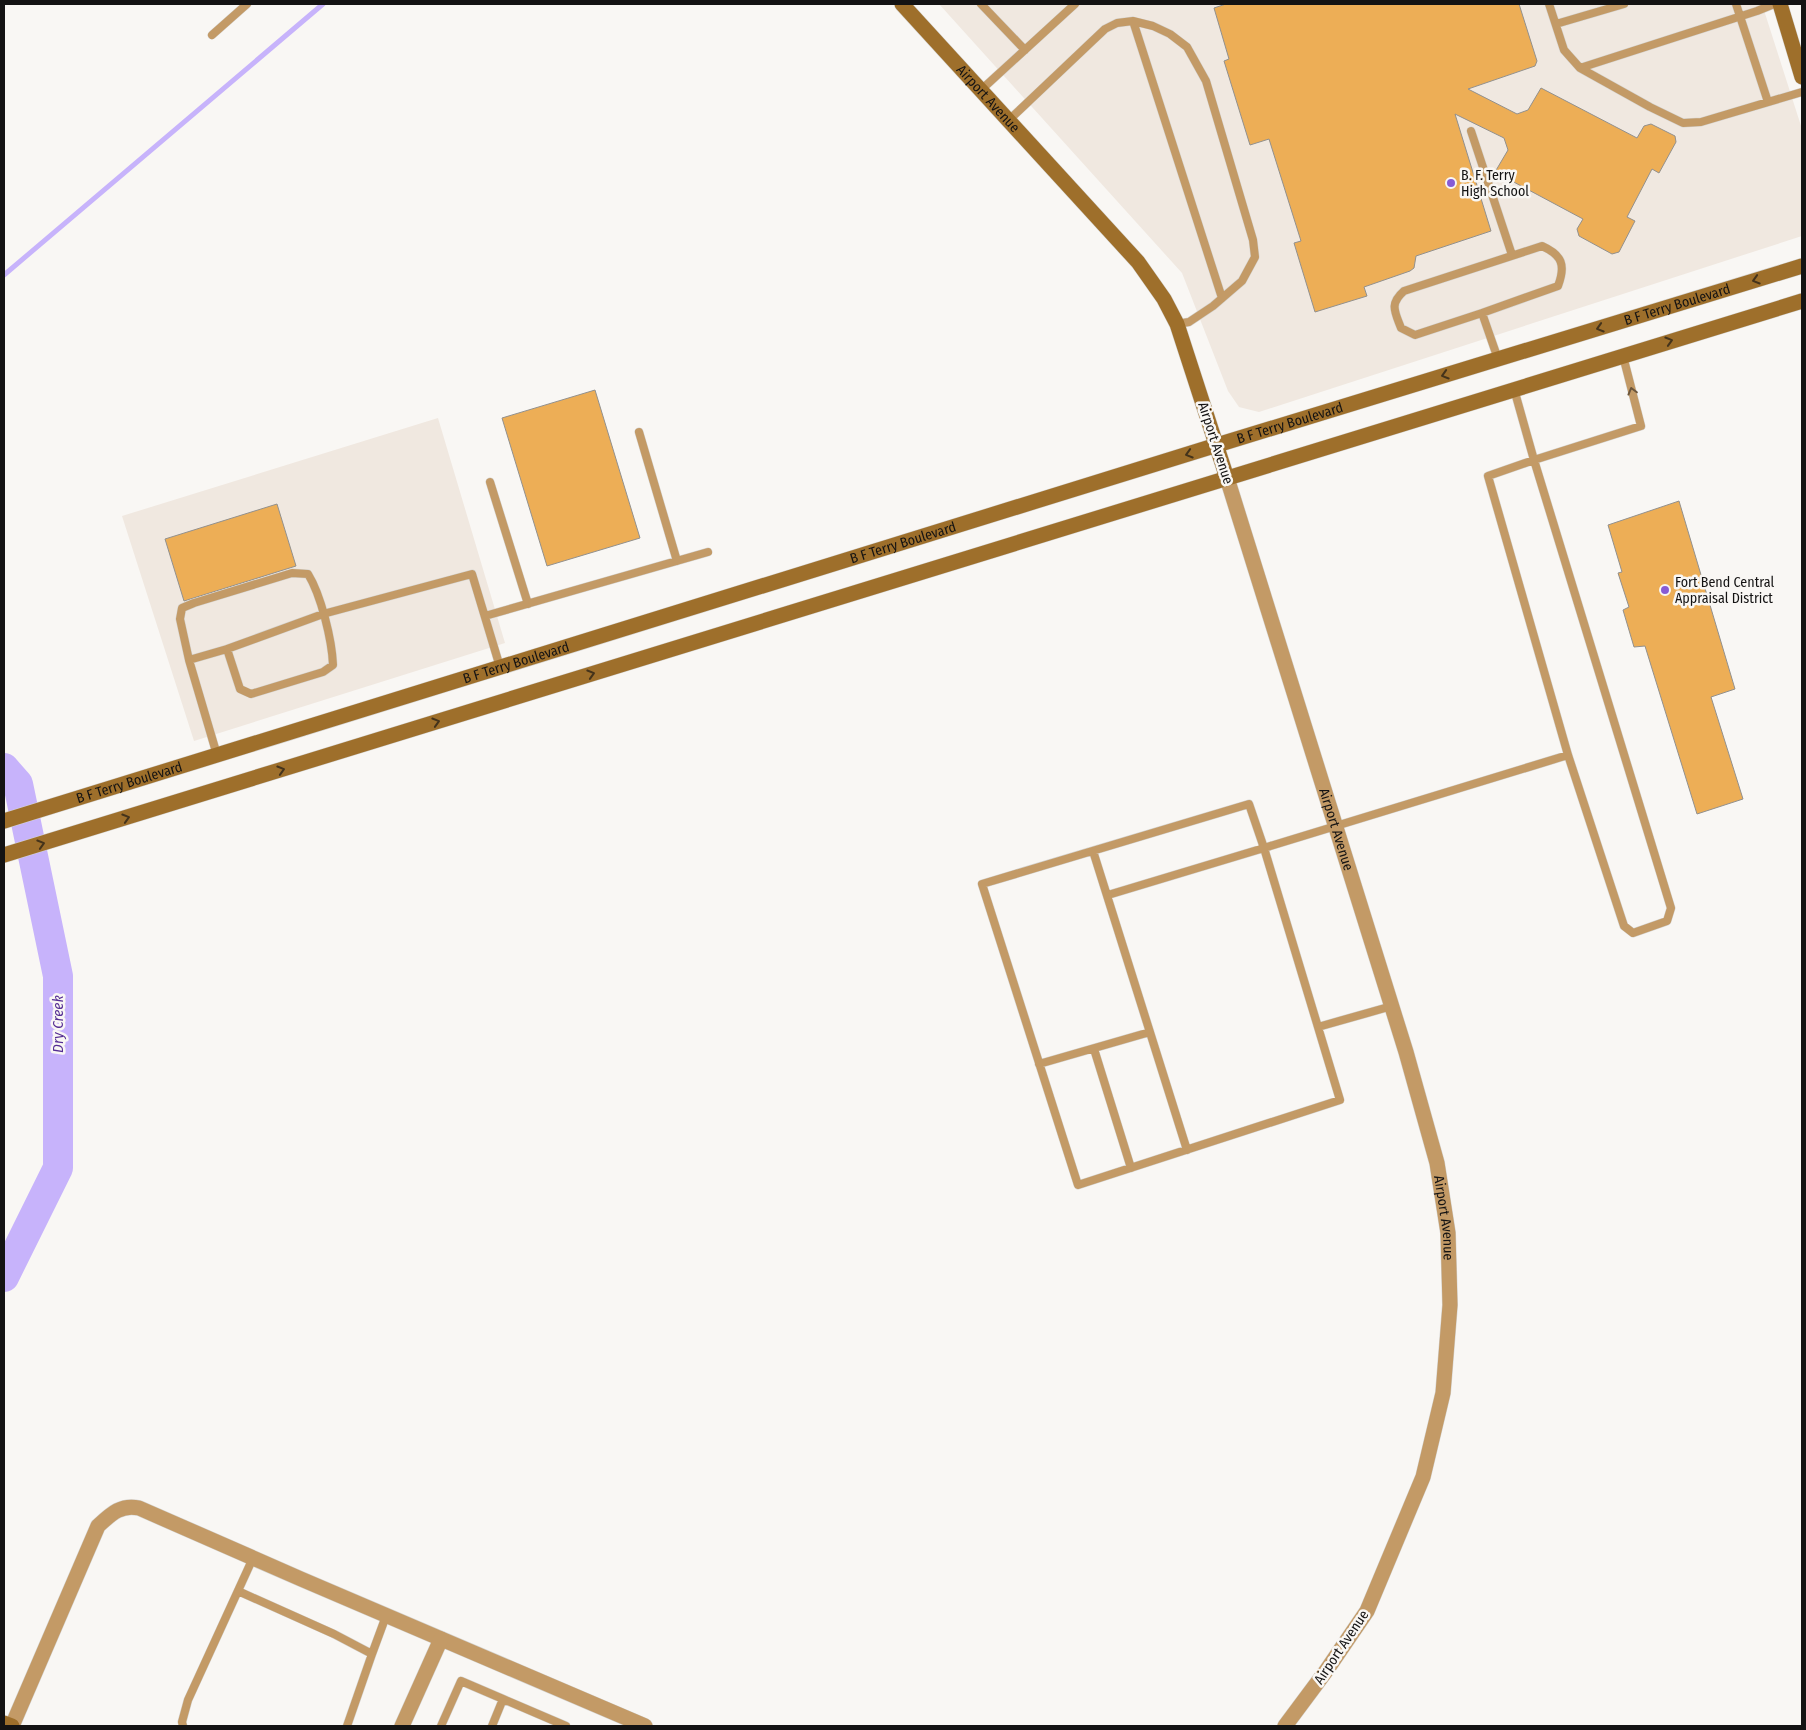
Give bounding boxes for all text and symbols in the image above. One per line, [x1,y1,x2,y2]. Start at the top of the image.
street label: Airport Avenue [953,61,1023,136]
place label: B. F. Terry High School [1461,167,1529,200]
marker: B. F. Terry High School [1445,177,1457,189]
one-way arrow [1752,275,1760,285]
street label: B F Terry Boulevard [1622,280,1732,329]
one-way arrow [1597,322,1605,332]
one-way arrow [1665,337,1673,347]
one-way arrow [1441,370,1450,380]
one-way arrow [1627,387,1638,395]
street label: B F Terry Boulevard [1235,399,1345,447]
street label: Airport Avenue [1194,400,1237,486]
one-way arrow [1185,448,1194,458]
street label: B F Terry Boulevard [848,518,958,567]
place label: Fort Bend Central Appraisal District [1675,574,1774,607]
marker: Fort Bend Central Appraisal District [1659,584,1671,596]
street label: B F Terry Boulevard [461,638,571,687]
one-way arrow [587,670,595,680]
one-way arrow [431,717,440,727]
street label: B F Terry Boulevard [74,758,184,807]
one-way arrow [276,765,284,775]
street label: Airport Avenue [1315,786,1357,873]
one-way arrow [121,813,129,823]
one-way arrow [37,839,45,849]
water label: Dry Creek [49,995,67,1053]
street label: Airport Avenue [1430,1174,1457,1261]
street label: Airport Avenue [1310,1607,1372,1687]

